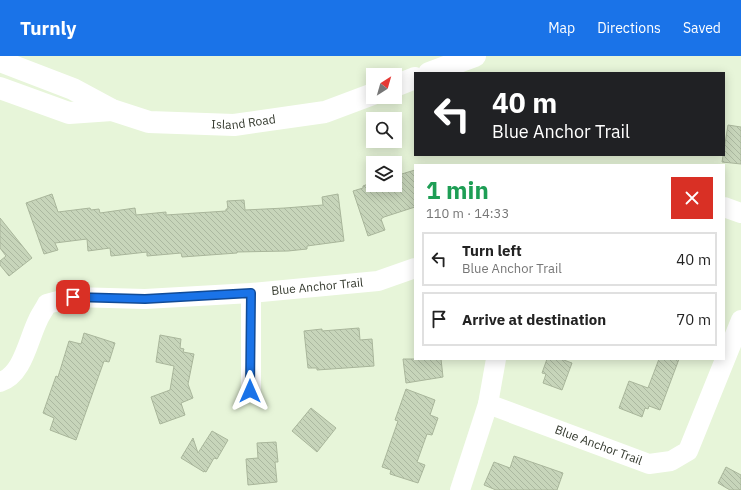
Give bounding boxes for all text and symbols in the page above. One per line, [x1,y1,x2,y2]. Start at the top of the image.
text: Turnly [20,16,76,40]
text: Map [548,19,575,37]
text: Directions [597,19,661,37]
text: Saved [683,19,721,37]
north arrow [366,68,402,104]
map controls [366,68,402,192]
text: 40 m [492,84,557,121]
icon: left [426,88,478,140]
street label: Island Road [211,111,276,132]
button: search [366,112,402,148]
text: Blue Anchor Trail [492,120,630,143]
button: layers [366,156,402,192]
text: 1 min [426,174,489,206]
button: close [671,177,713,219]
text: 110 m · 14:33 [426,205,509,222]
text: Turn left [462,241,522,260]
icon: left [428,248,450,270]
text: 40 m [676,250,711,269]
text: Blue Anchor Trail [462,260,562,277]
street label: Blue Anchor Trail [271,274,364,298]
pin [56,280,90,314]
icon: arrive [62,286,84,308]
icon: arrive [428,308,450,330]
text: Arrive at destination [462,310,606,329]
text: 70 m [676,310,711,329]
position arrow [229,370,271,412]
street label: Blue Anchor Trail [553,422,645,468]

